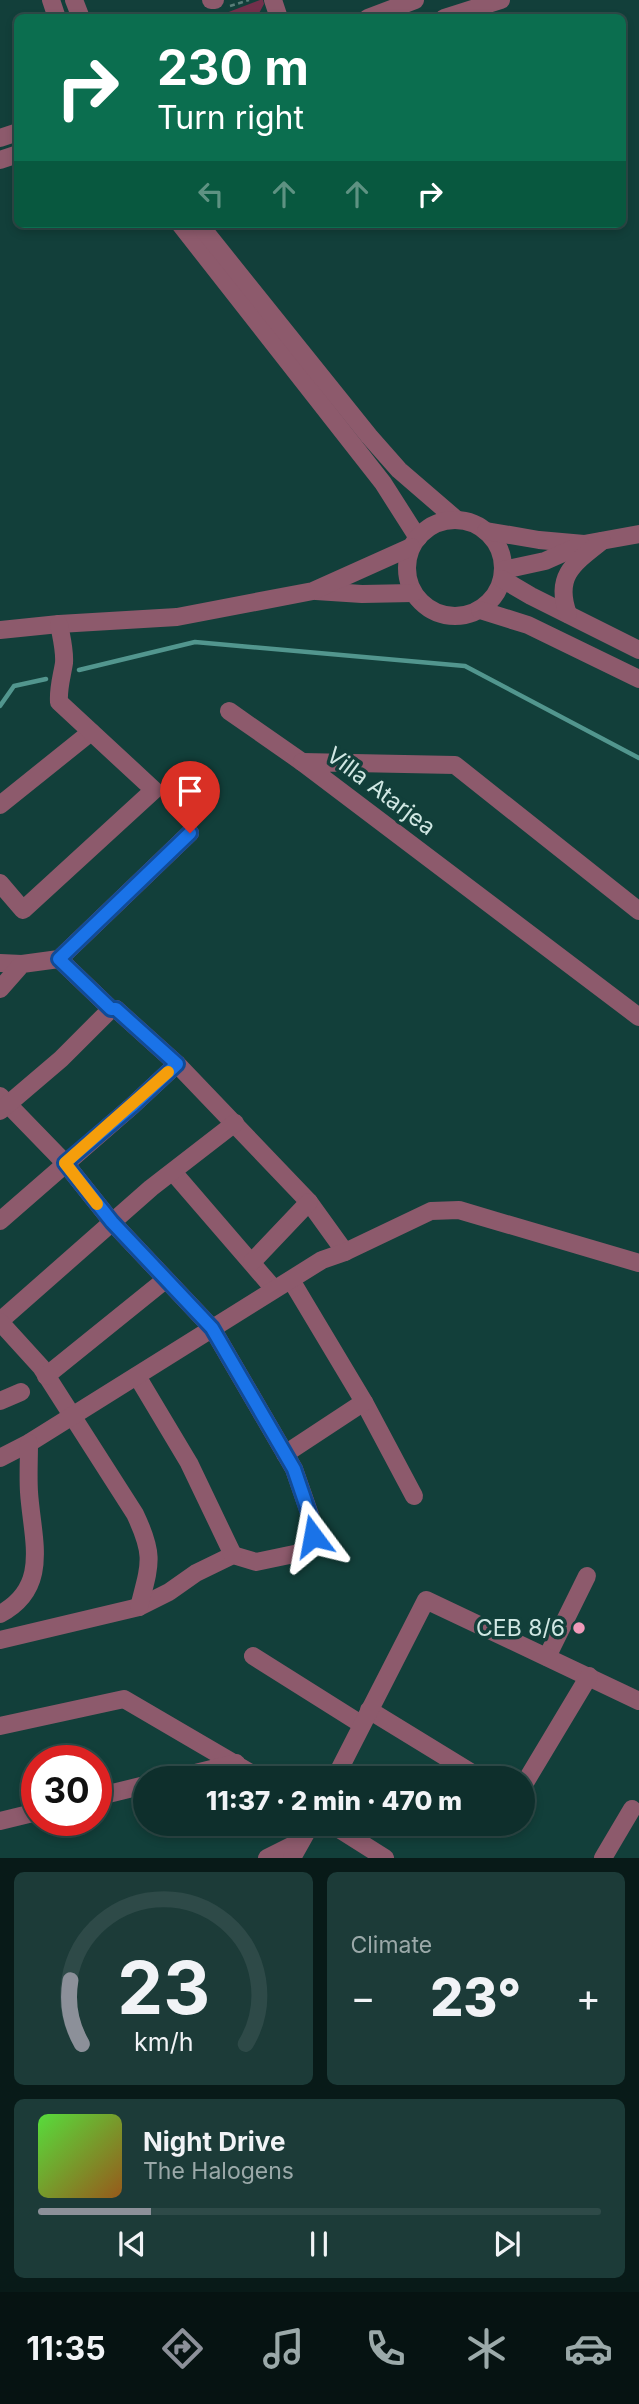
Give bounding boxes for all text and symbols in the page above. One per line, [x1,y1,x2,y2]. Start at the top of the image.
text: 230 m [157,38,309,97]
icon: right [42,42,133,133]
text: Turn right [157,98,304,137]
icon: left [192,175,230,213]
icon: ahead [265,175,303,213]
icon: ahead [338,175,376,213]
icon: right [411,175,449,213]
street label: Villa Atarjea [321,741,441,841]
pin [160,761,220,833]
icon: arrive [171,772,209,810]
position arrow [276,1499,350,1573]
place label: CEB 8/6 [476,1614,565,1642]
marker: CEB 8/6 [571,1620,587,1636]
speed limit sign: 30 [21,1745,112,1836]
text: 11:37 · 2 min · 470 m [206,1785,462,1816]
text: Climate [351,1931,432,1959]
text: 23 [117,1944,210,2033]
text: 23° [430,1966,521,2029]
text: − [351,1974,376,2020]
text: + [576,1974,601,2020]
text: km/h [134,2027,193,2057]
text: Night Drive [143,2126,285,2157]
text: The Halogens [143,2157,294,2185]
icon: previous [113,2225,151,2263]
icon: pause [300,2225,338,2263]
icon: next [488,2225,526,2263]
icon: directions [158,2324,207,2373]
icon: music [259,2324,308,2373]
icon: phone [361,2324,410,2373]
icon: climate [462,2324,511,2373]
icon: car [564,2324,613,2373]
text: 11:35 [26,2329,106,2368]

